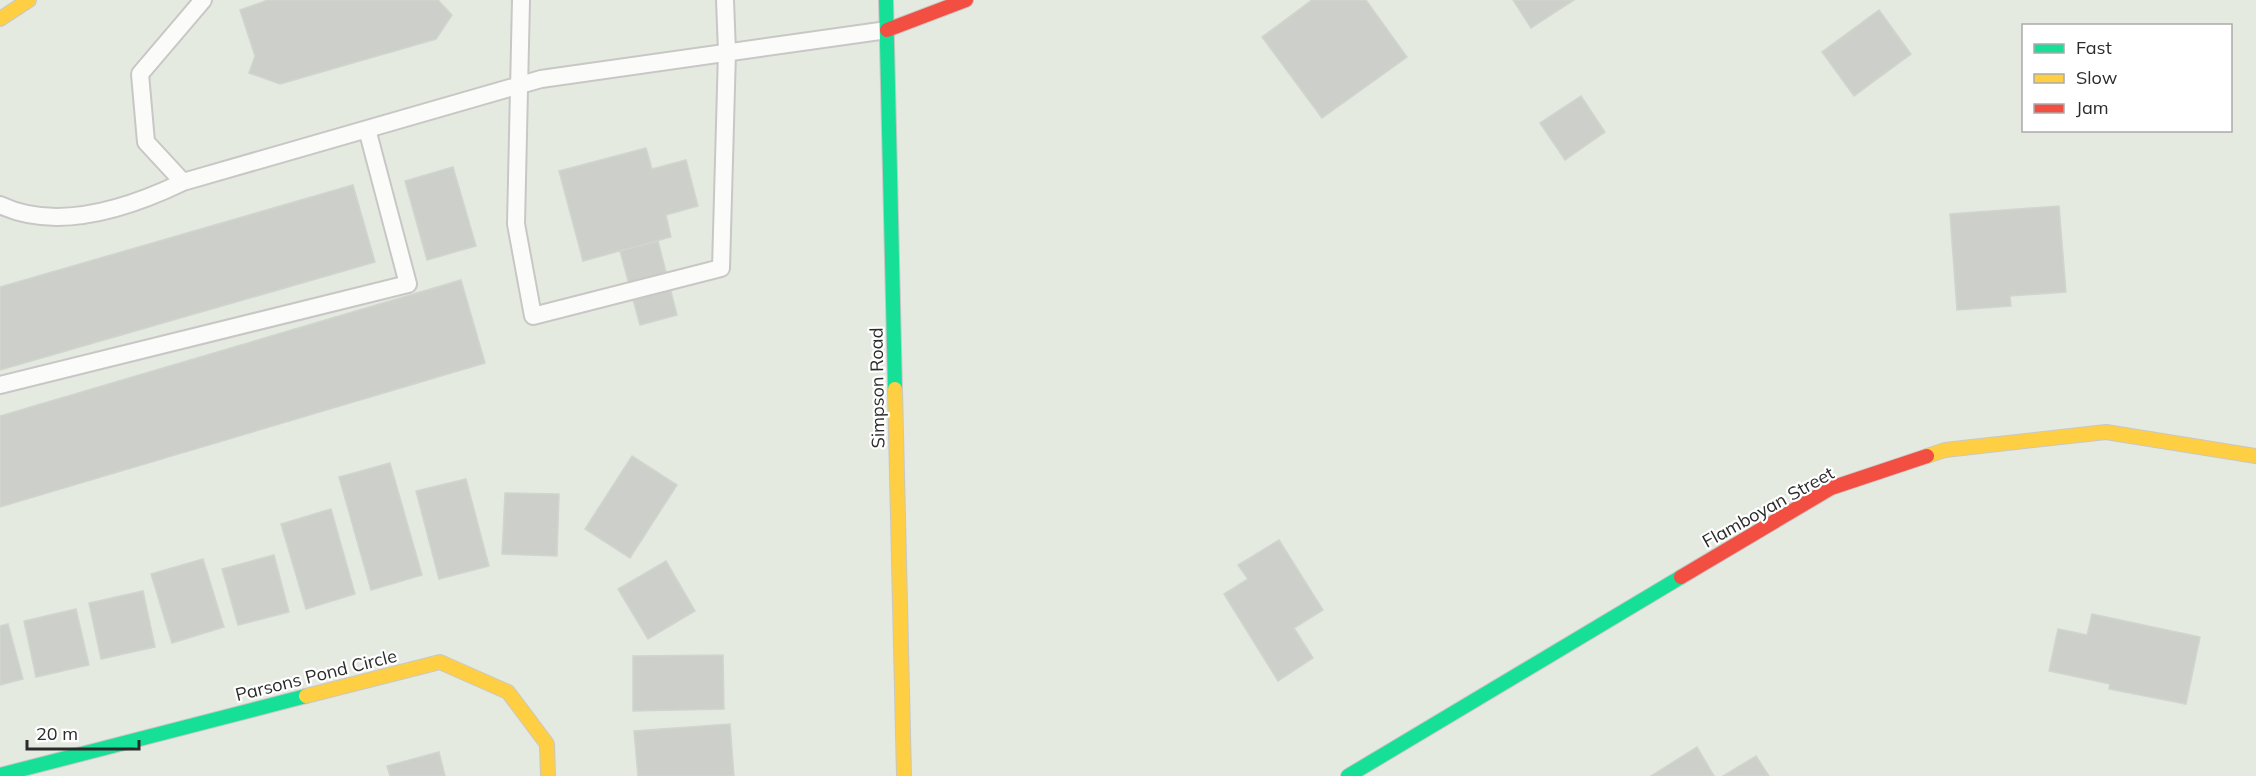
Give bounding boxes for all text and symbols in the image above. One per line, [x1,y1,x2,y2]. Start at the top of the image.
legend [2022,24,2232,132]
text: Fast [2076,36,2112,59]
text: Slow [2076,66,2118,89]
text: Jam [2076,96,2109,119]
street label: Simpson Road [864,327,890,449]
street label: Flamboyan Street [1698,461,1838,553]
street label: Parsons Pond Circle [233,644,399,706]
scale bar [27,713,140,751]
text: 20 m [36,722,78,745]

